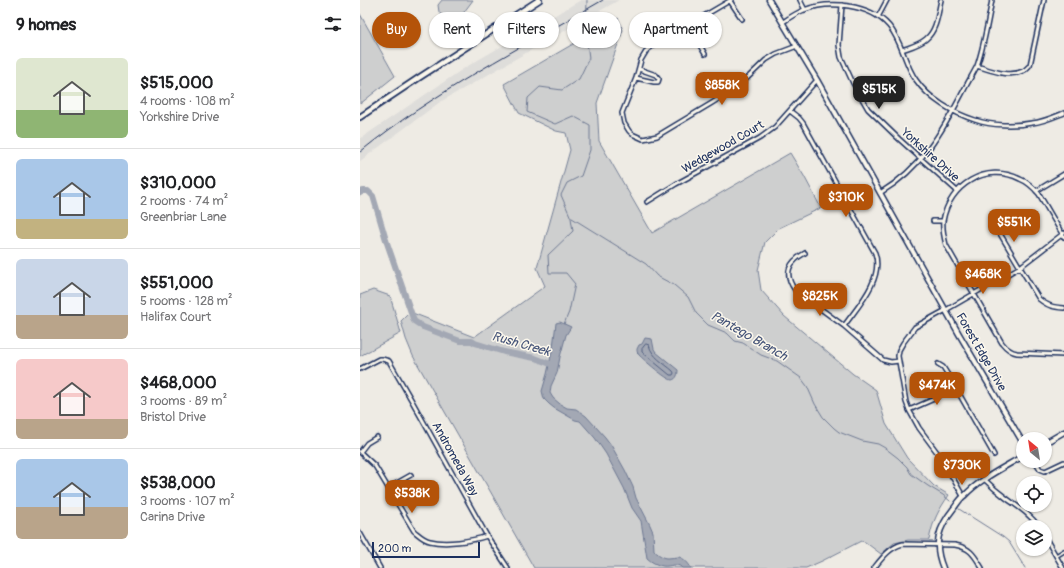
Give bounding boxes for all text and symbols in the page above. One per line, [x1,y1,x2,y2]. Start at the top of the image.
chip: Buy [372,12,421,48]
chip: Rent [429,12,485,48]
chip: Filters [493,12,559,48]
chip: New [567,12,621,48]
chip: Apartment [629,12,722,48]
icon: filters [322,13,344,35]
text: 9 homes [16,14,76,35]
text: $515,000 [140,72,213,93]
pin: $858K [694,72,750,106]
icon: home [48,74,96,122]
pin: $515K [851,76,907,110]
text: $858K [704,77,740,93]
text: $515K [862,81,896,97]
text: 4 rooms · 108 m² [140,93,235,109]
text: Yorkshire Drive [140,109,219,125]
street label: Wedgewood Court [679,117,767,177]
street label: Yorkshire Drive [897,124,962,185]
text: $310,000 [140,172,216,193]
icon: home [48,175,96,223]
pin: $310K [818,184,874,218]
text: $310K [828,189,864,205]
text: 2 rooms · 74 m² [140,193,228,209]
text: Greenbriar Lane [140,209,227,225]
pin: $551K [986,209,1042,243]
text: $551K [997,214,1031,230]
pin: $468K [955,261,1011,295]
text: $468K [965,266,1001,282]
text: $551,000 [140,272,213,293]
icon: home [48,275,96,323]
pin: $825K [792,283,848,317]
text: $825K [802,288,838,304]
text: 5 rooms · 128 m² [140,293,233,309]
water label: Pantego Branch [708,308,791,365]
text: Halifax Court [140,309,211,325]
street label: Forest Edge Drive [952,310,1010,394]
water label: Rush Creek [490,328,553,360]
text: $468,000 [140,372,217,393]
pin: $474K [909,372,965,406]
icon: home [48,375,96,423]
text: $474K [919,377,955,393]
text: 3 rooms · 89 m² [140,393,227,409]
text: Bristol Drive [140,409,206,425]
street label: Andromeda Way [429,419,481,499]
north arrow [1016,432,1052,468]
map controls [1016,432,1052,556]
pin: $730K [934,452,990,486]
text: $730K [943,457,981,473]
text: $538,000 [140,472,216,493]
icon: home [48,475,96,523]
button: locate [1016,476,1052,512]
pin: $538K [384,480,440,514]
text: $538K [394,485,430,501]
text: 3 rooms · 107 m² [140,493,235,509]
text: Carina Drive [140,509,205,525]
button: layers [1016,520,1052,556]
scale bar [372,540,480,559]
text: 200 m [378,542,411,555]

